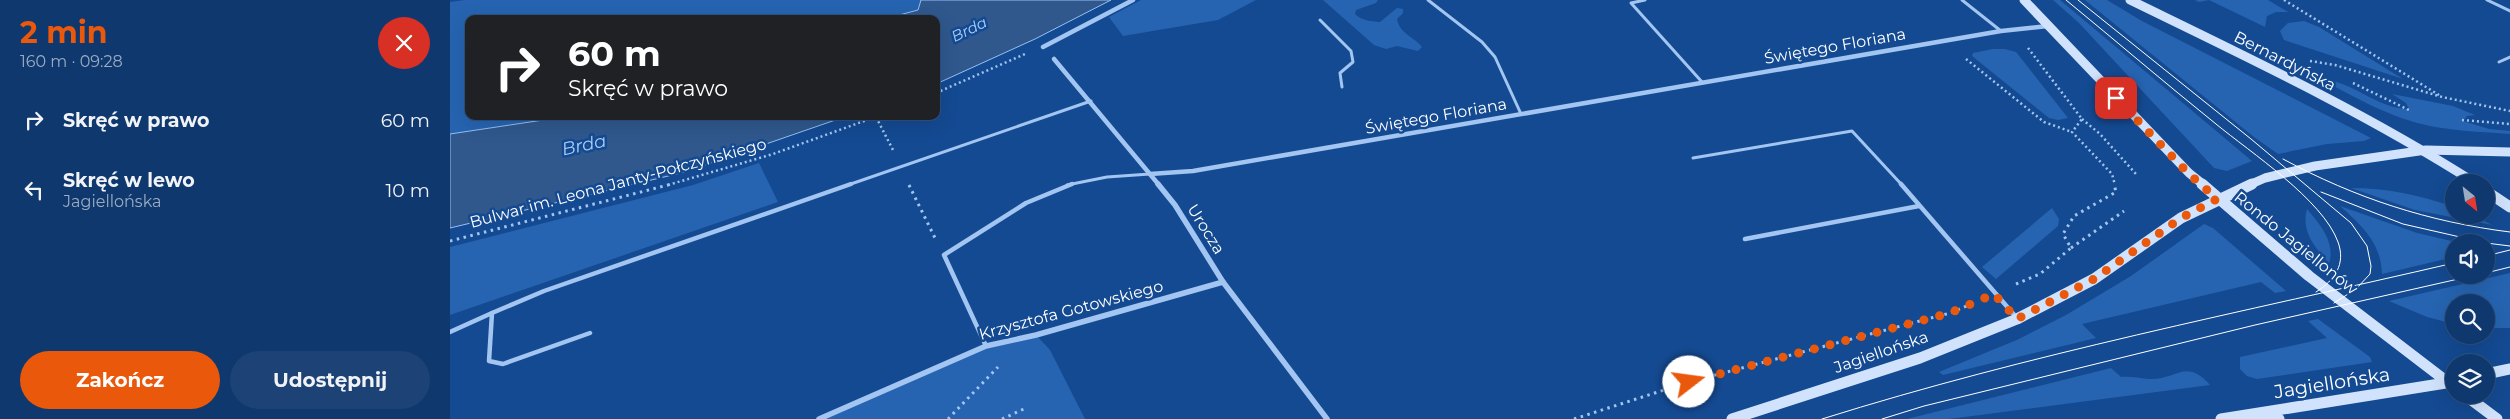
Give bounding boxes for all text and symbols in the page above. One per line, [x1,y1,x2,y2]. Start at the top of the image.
water label: Brda [948,12,990,46]
text: 2 min [20,14,107,51]
button: close [378,17,430,69]
street label: Świętego Floriana [1763,24,1907,68]
street label: Bernardyńska [2231,27,2339,95]
text: 60 m [568,32,661,75]
icon: right [485,35,550,100]
text: 160 m · 09:28 [20,52,123,71]
text: Skręć w prawo [568,75,728,102]
pin [2095,77,2137,119]
icon: arrive [2102,84,2130,112]
street label: Świętego Floriana [1364,94,1508,138]
icon: right [20,106,48,134]
text: Skręć w prawo [63,109,209,132]
text: 60 m [381,109,430,132]
water label: Brda [560,130,608,160]
street label: Bulwar im. Leona Janty-Połczyńskiego [468,134,768,232]
text: Skręć w lewo [63,169,195,192]
north arrow [2445,174,2495,224]
map controls [2445,174,2495,404]
icon: left [20,176,48,204]
text: 10 m [385,179,430,202]
street label: Rondo Jagiellonów [2230,187,2362,299]
text: Jagiellońska [63,192,162,211]
street label: Urocza [1183,200,1229,258]
button: sound [2445,234,2495,284]
street label: Krzysztofa Gotowskiego [977,276,1165,344]
button: search [2445,294,2495,344]
street label: Jagiellońska [1830,327,1931,377]
button: Zakończ [20,351,220,409]
button: Udostępnij [230,351,430,409]
button: layers [2445,354,2495,404]
position arrow [1662,355,1714,407]
street label: Jagiellońska [2271,362,2392,404]

